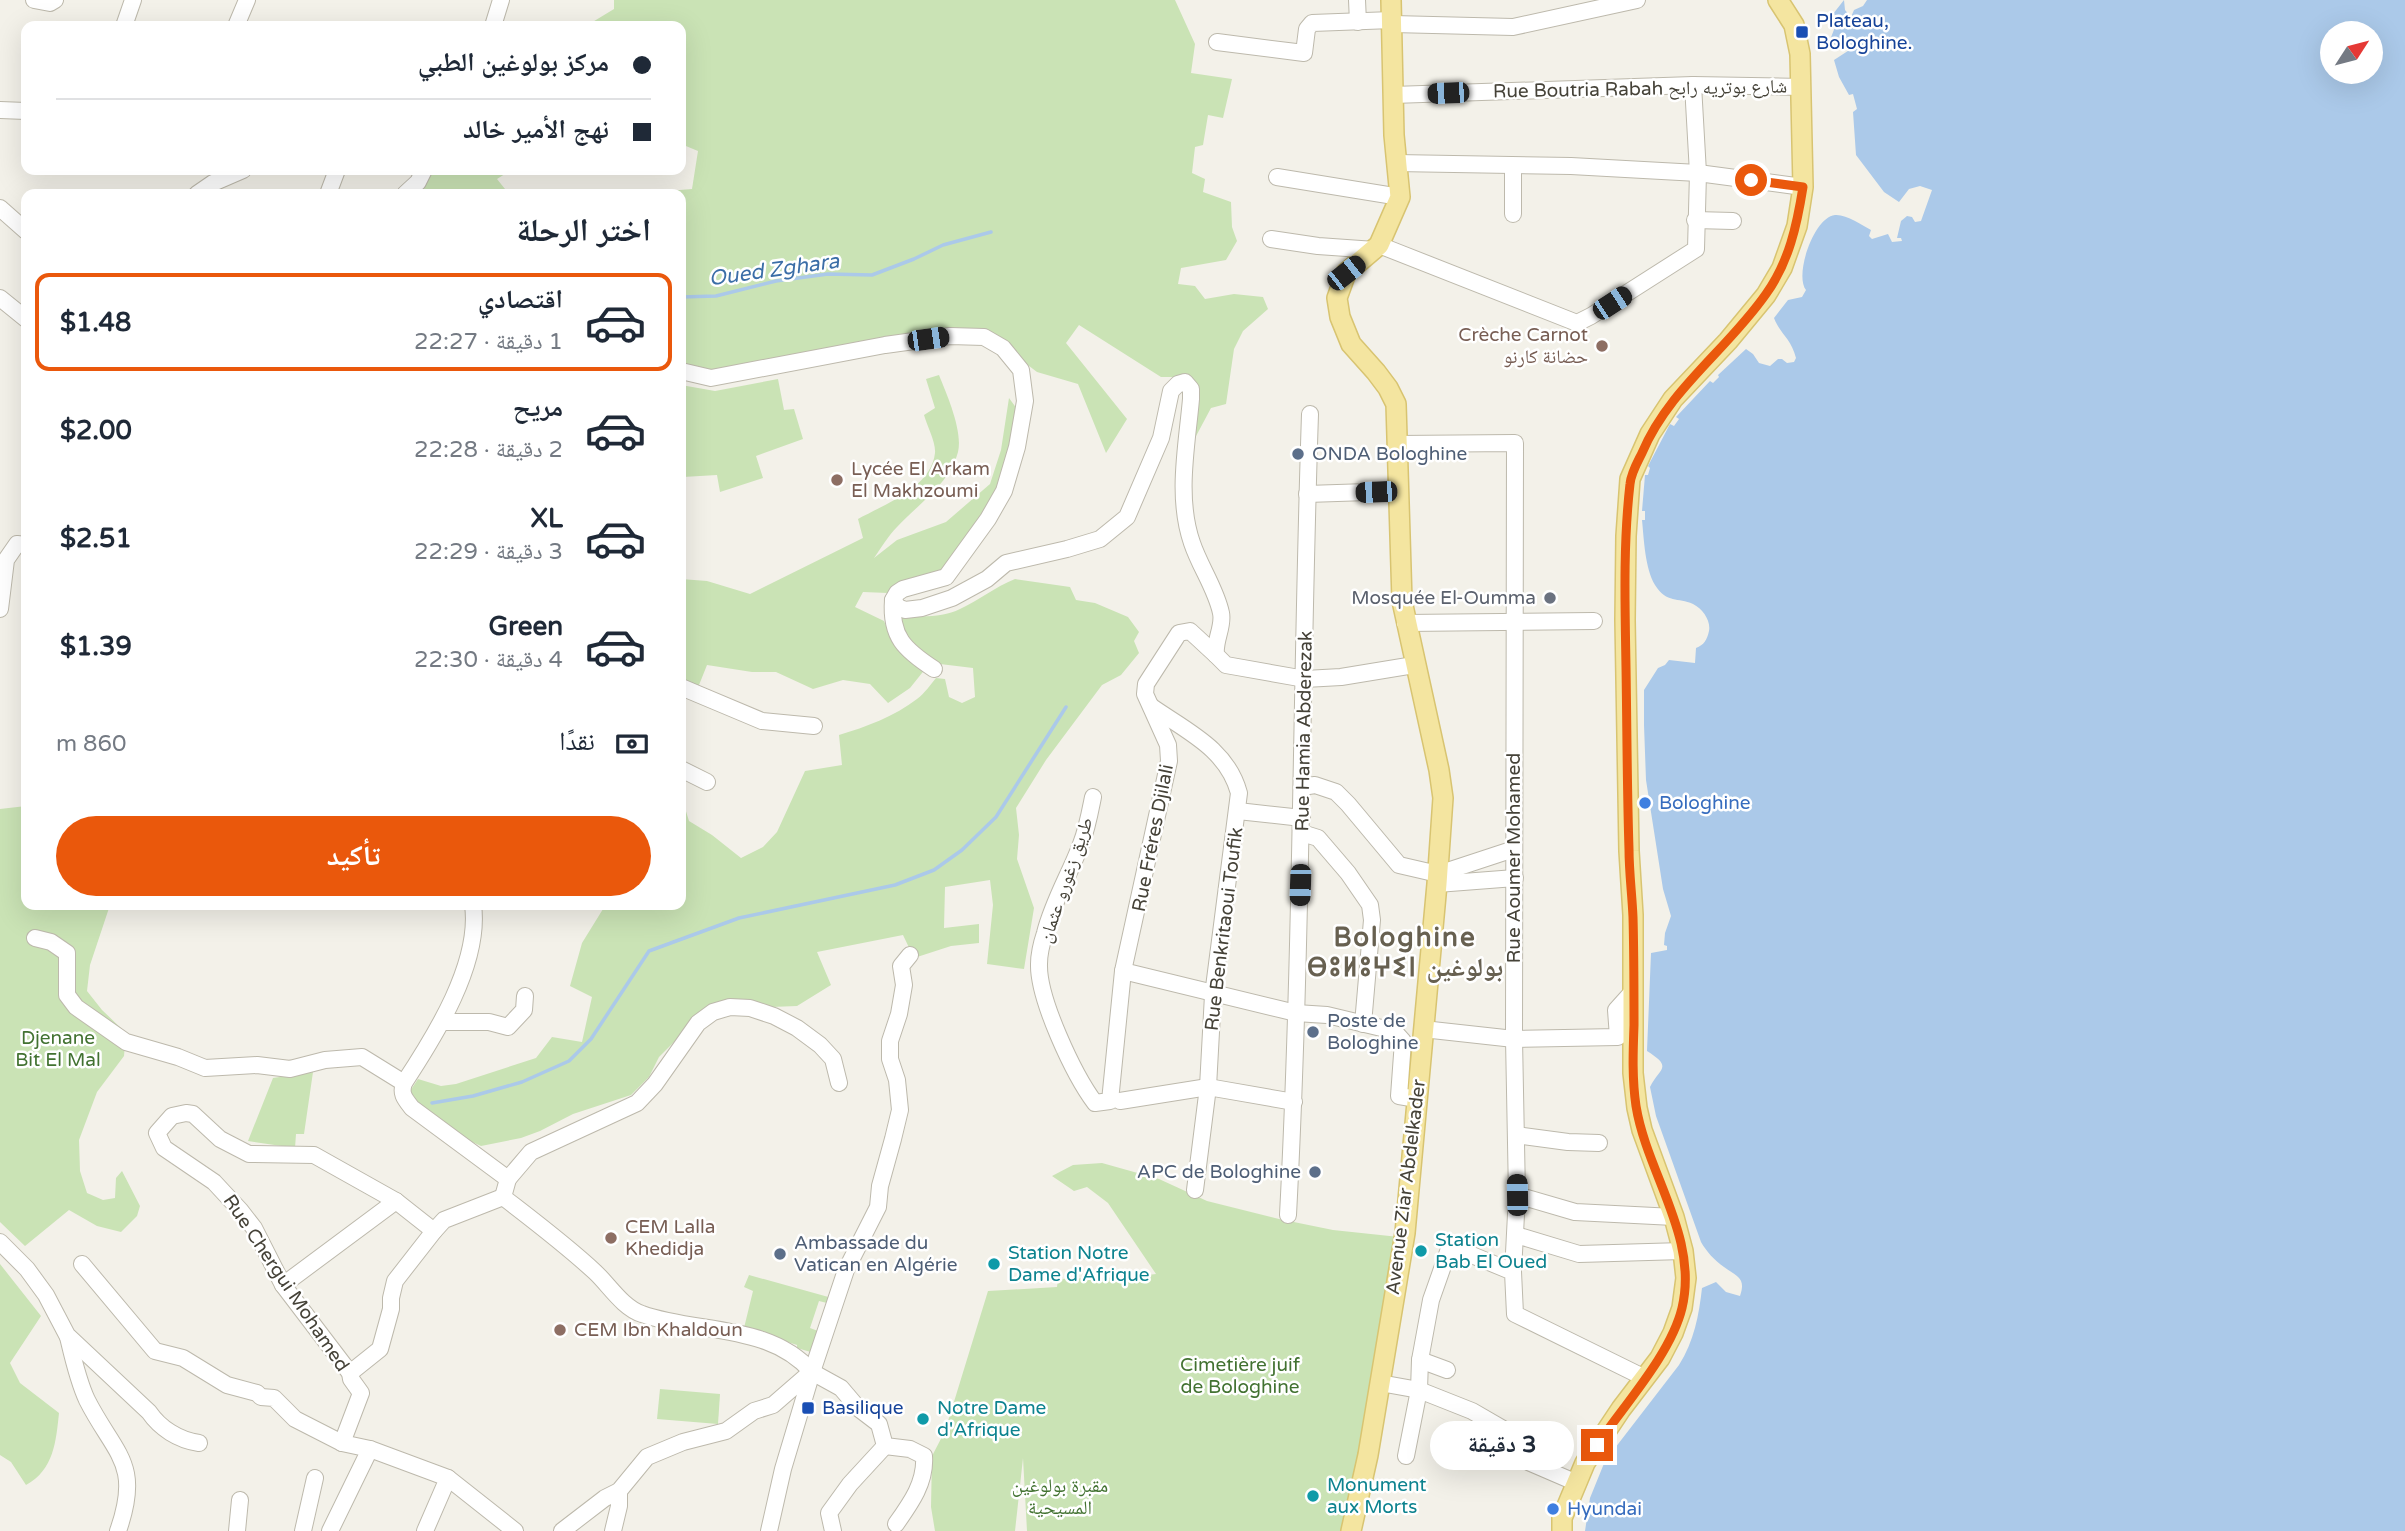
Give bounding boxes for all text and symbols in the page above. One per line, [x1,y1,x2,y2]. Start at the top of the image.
place label: Plateau, Bologhine. [1816,10,1912,54]
north arrow [2320,21,2384,84]
map controls [2320,21,2383,84]
marker: Plateau, Bologhine. [1794,24,1810,40]
text: مركز بولوغين الطبي [418,47,609,78]
street label: Rue Boutria Rabah شارع بوتريه رابح [1493,75,1787,104]
car [1427,82,1470,104]
text: نهج الأمير خالد [463,114,609,145]
route start [1735,164,1767,196]
text: اختر الرحلة [516,212,651,250]
water label: Oued Zghara [707,248,842,292]
car [1323,252,1370,294]
car [1589,283,1636,323]
text: اقتصادي [478,284,563,315]
icon: car [584,291,647,354]
text: $1.48 [60,307,131,338]
place label: Crèche Carnot حضانة كارنو [1458,324,1588,368]
car [906,326,951,352]
text: 1 دقيقة · 22:27 [414,328,563,356]
marker: Crèche Carnot حضانة كارنو [1594,338,1610,354]
text: مريح [513,392,563,423]
icon: car [584,399,647,462]
text: $2.00 [60,415,132,446]
text: 2 دقيقة · 22:28 [414,436,563,464]
place label: ONDA Bologhine [1312,443,1467,465]
marker: ONDA Bologhine [1290,446,1306,462]
place label: Lycée El Arkam El Makhzoumi [851,458,990,502]
marker: Lycée El Arkam El Makhzoumi [829,472,845,488]
car [1355,481,1398,503]
text: XL [531,503,563,534]
icon: car [584,507,647,570]
text: $2.51 [60,523,132,554]
text: 3 دقيقة · 22:29 [414,538,563,566]
place label: Mosquée El-Oumma [1351,587,1536,609]
marker: Mosquée El-Oumma [1542,590,1558,606]
text: Green [488,611,563,642]
icon: car [584,615,647,678]
text: $1.39 [60,631,132,662]
street label: Rue Hamia Abderezak [1291,631,1317,831]
text: 4 دقيقة · 22:30 [414,646,563,674]
icon: cash [613,725,651,763]
text: نقدًا [559,726,595,757]
text: 860 m [56,730,126,758]
street label: Rue Aoumer Mohamed [1503,753,1525,963]
street label: Rue Fréres Djilali [1128,762,1178,914]
place label: Bologhine [1659,792,1751,814]
marker: Bologhine [1637,795,1653,811]
street label: طريق زغورو عثمان [1034,814,1098,946]
button: تأكيد [56,816,651,896]
street label: Rue Benkritaoui Toufik [1201,826,1247,1032]
car [1289,864,1312,906]
district label: Bologhine ⴱⵓⵍⵓⵖⵉⵏ بولوغين [1307,922,1503,983]
place label: Poste de Bologhine [1327,1010,1419,1054]
marker: Poste de Bologhine [1305,1024,1321,1040]
park label: Djenane Bit El Mal [15,1027,101,1071]
street label: Avenue Ziar Abdelkader [1382,1077,1430,1296]
place label: APC de Bologhine [1137,1161,1301,1183]
marker: APC de Bologhine [1307,1164,1323,1180]
car [1507,1174,1528,1216]
street label: Rue Chergui Mohamed [219,1190,353,1376]
place label: CEM Lalla Khedidja [625,1216,715,1260]
place label: Station Bab El Oued [1435,1229,1547,1273]
marker: CEM Lalla Khedidja [603,1230,619,1246]
place label: Ambassade du Vatican en Algérie [794,1232,957,1276]
place label: Station Notre Dame d'Afrique [1008,1242,1149,1286]
marker: Station Bab El Oued [1413,1243,1429,1259]
marker: Ambassade du Vatican en Algérie [772,1246,788,1262]
marker: Station Notre Dame d'Afrique [986,1256,1002,1272]
place label: CEM Ibn Khaldoun [574,1319,743,1341]
marker: CEM Ibn Khaldoun [552,1322,568,1338]
park label: Cimetière juif de Bologhine [1180,1354,1301,1398]
place label: Basilique [822,1397,903,1419]
place label: Notre Dame d'Afrique [937,1397,1046,1441]
marker: Basilique [800,1400,816,1416]
marker: Notre Dame d'Afrique [915,1411,931,1427]
callout: 3 دقيقة [1429,1420,1572,1470]
route end [1581,1429,1613,1461]
text: 3 دقيقة [1468,1431,1536,1459]
place label: Monument aux Morts [1327,1474,1427,1518]
park label: مقبرة بولوغين المسيحية [1012,1475,1108,1519]
marker: Monument aux Morts [1305,1488,1321,1504]
place label: Hyundai [1567,1498,1642,1520]
marker: Hyundai [1545,1501,1561,1517]

